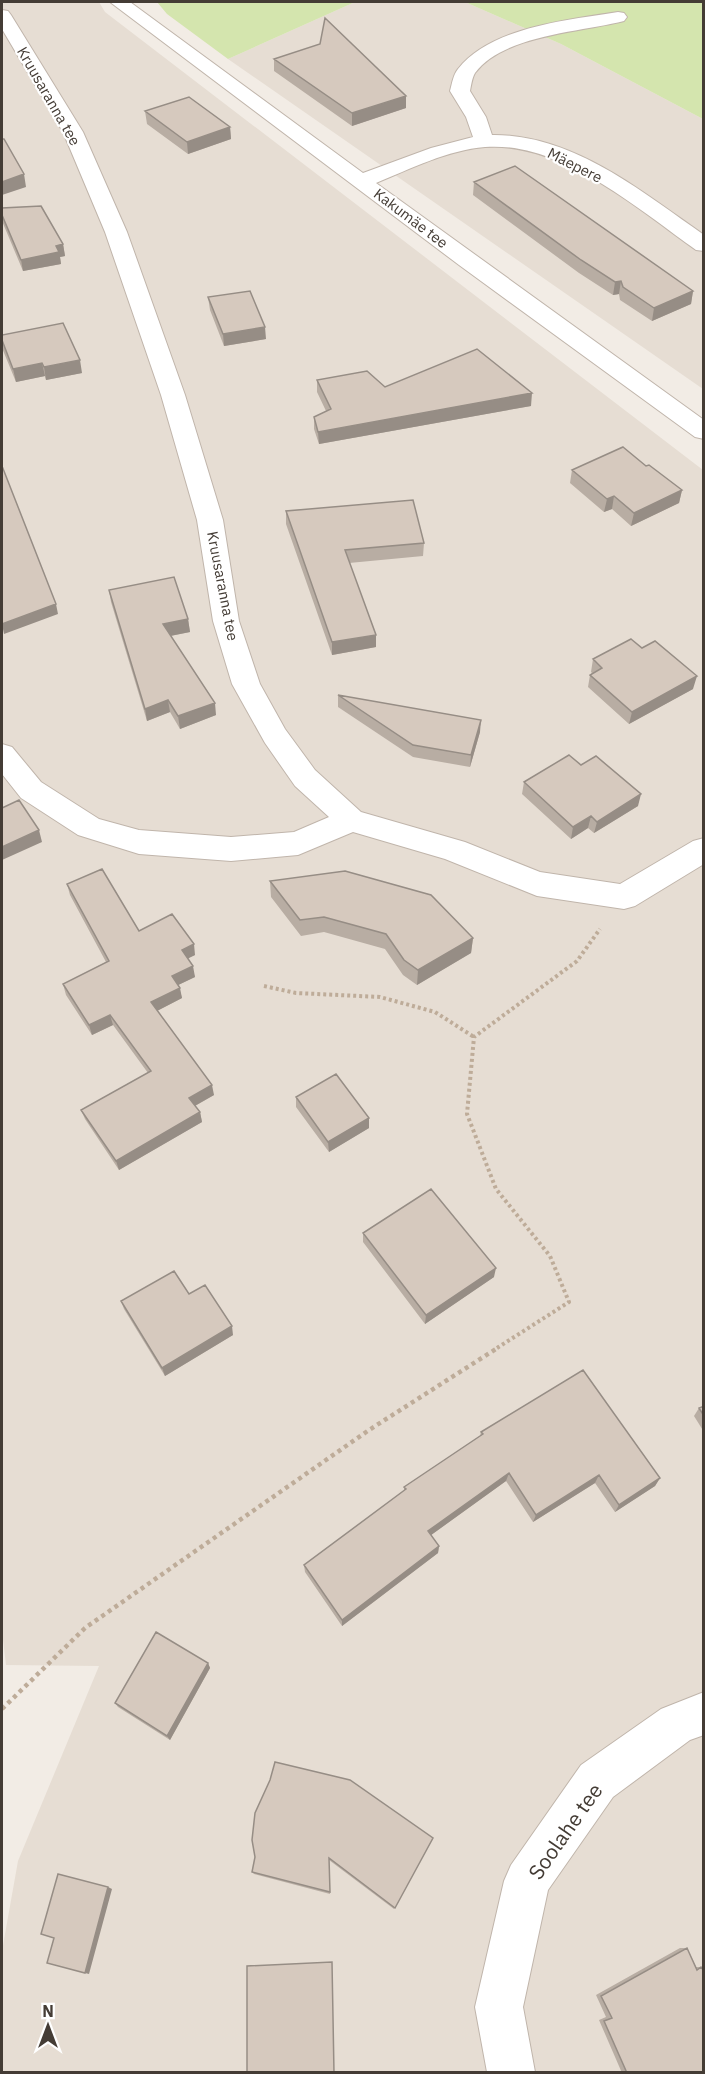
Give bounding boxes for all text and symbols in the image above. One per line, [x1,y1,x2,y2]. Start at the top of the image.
street label: Kruusaranna tee [13,43,85,149]
street label: Mäepere [544,143,606,187]
street label: Kakumäe tee [370,184,452,252]
street label: Kruusaranna tee [203,530,243,642]
street label: Soolahe tee [522,1777,608,1885]
north arrow [18,1996,78,2056]
text: N [42,2001,54,2021]

